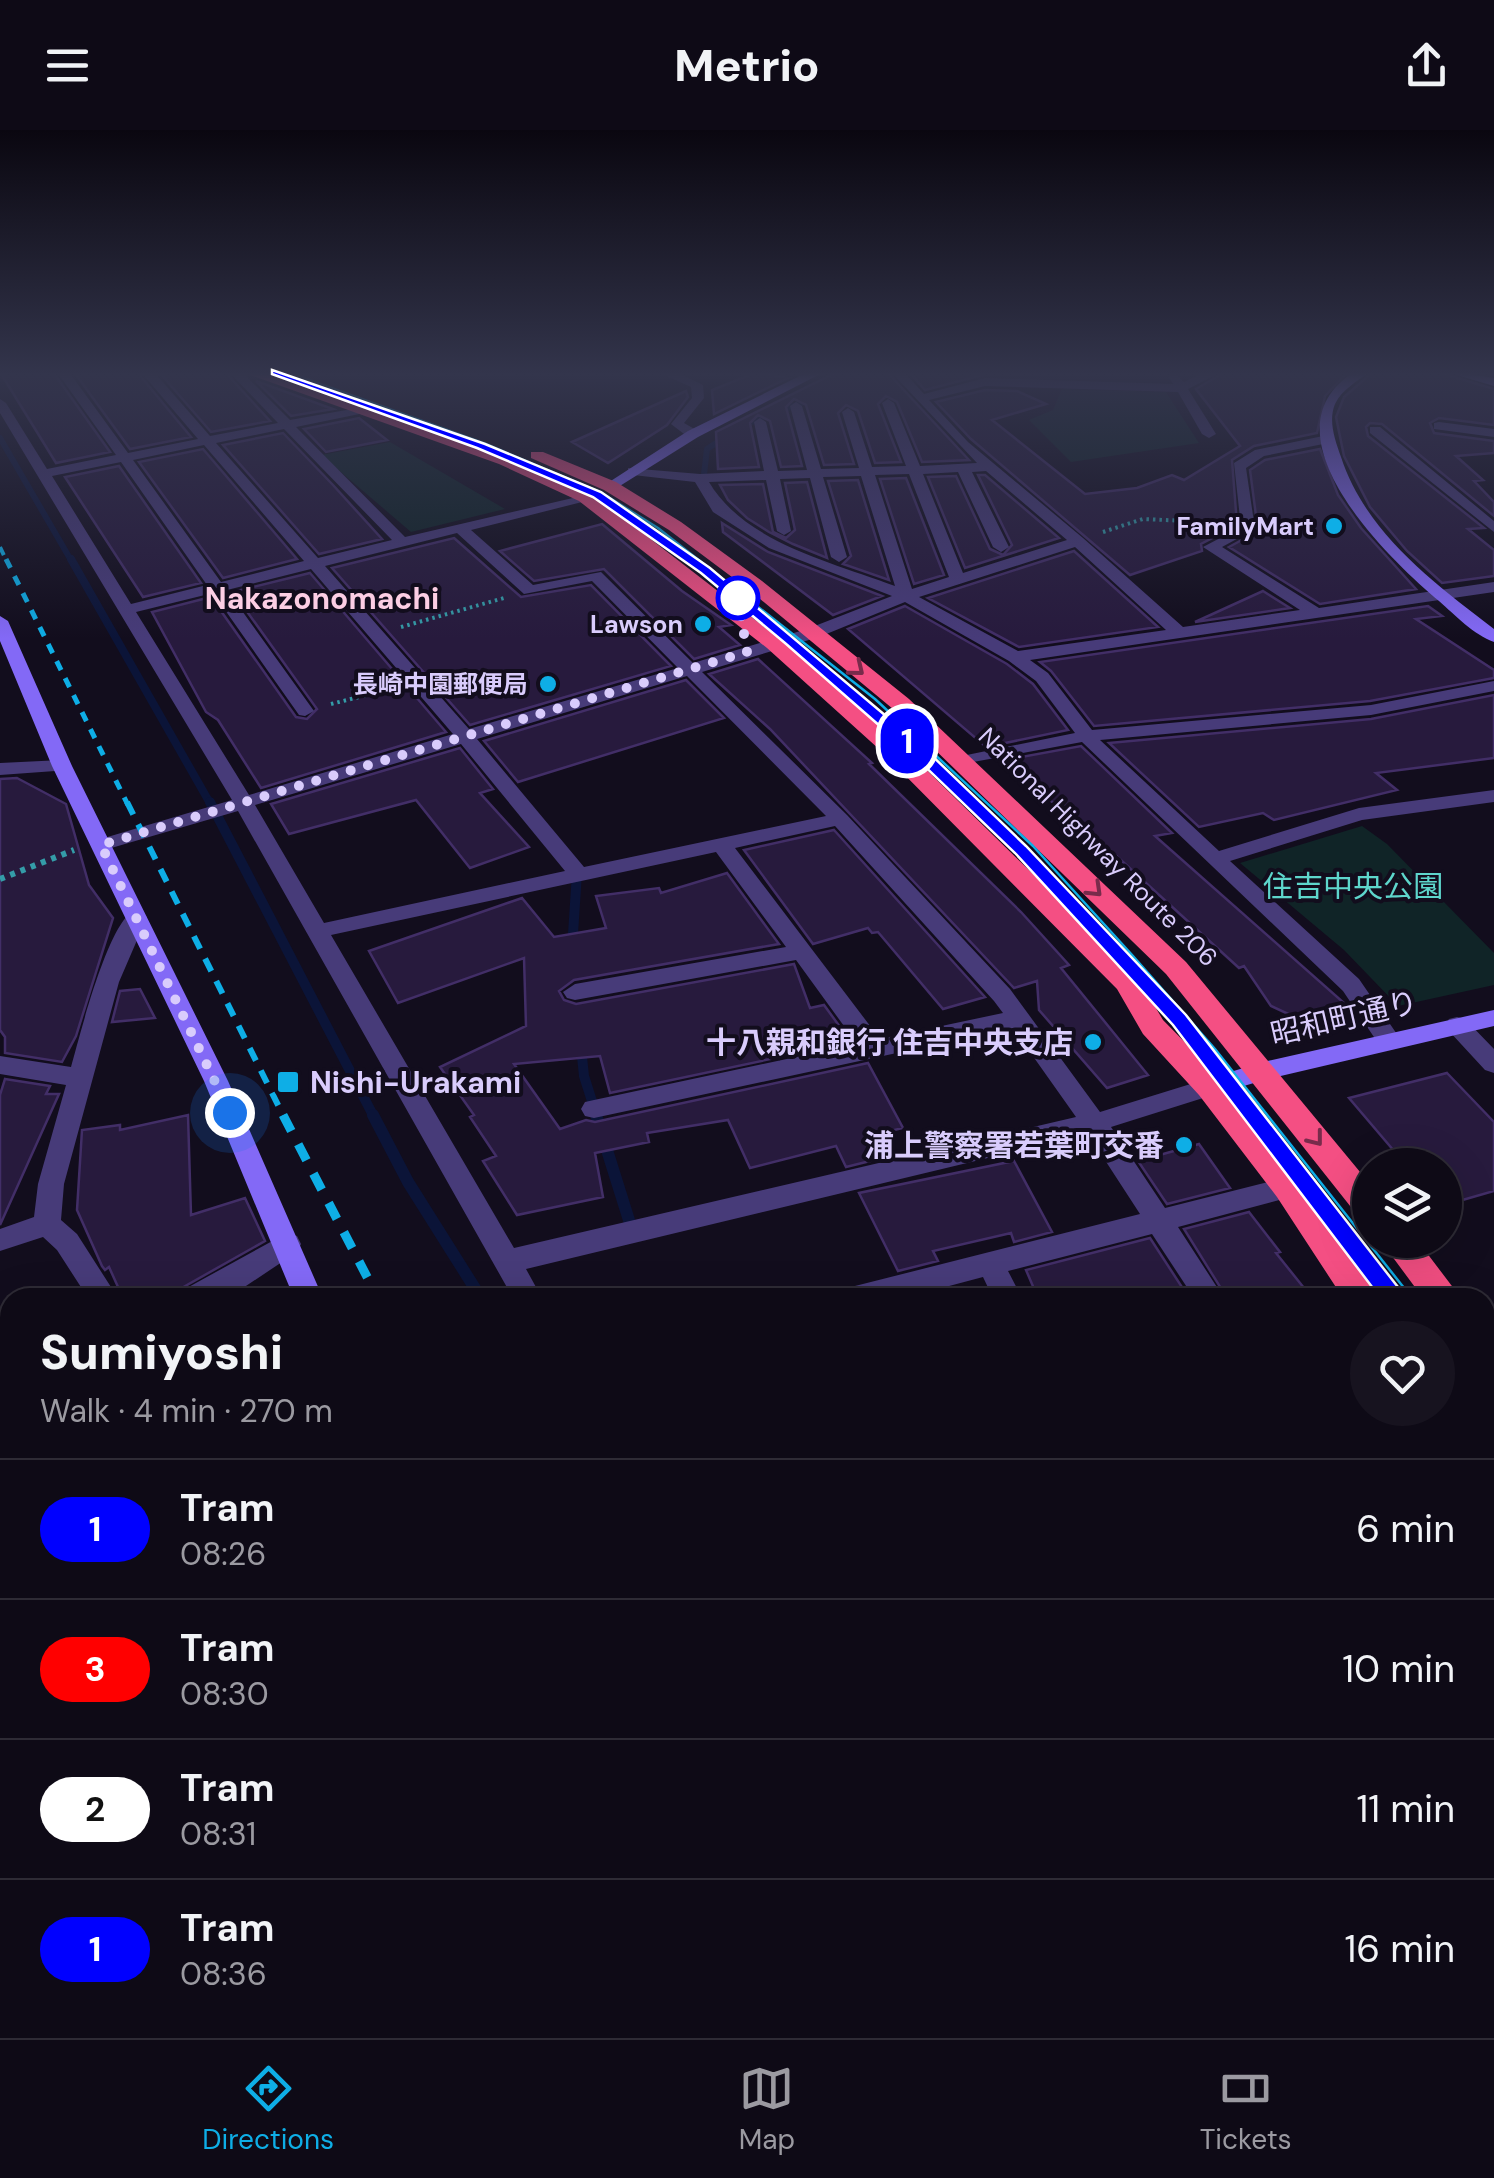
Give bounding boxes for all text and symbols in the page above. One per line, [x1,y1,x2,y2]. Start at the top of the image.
text: Metrio [674,36,820,95]
icon: menu [40,38,95,93]
icon: share [1399,38,1454,93]
place label: FamilyMart [1177,510,1314,543]
marker: FamilyMart [1323,515,1345,537]
unlabelled marker [717,577,759,619]
district label: Nakazonomachi [205,579,439,618]
place label: Lawson [590,608,683,641]
marker: Lawson [692,613,714,635]
one-way arrow [846,657,864,675]
place label: 長崎中園郵便局 [353,668,528,701]
marker: 長崎中園郵便局 [537,673,559,695]
line badge: 1 [874,708,940,774]
text: 1 [901,718,913,764]
street label: National Highway Route 206 [971,720,1225,974]
park label: 住吉中央公園 [1263,867,1443,906]
one-way arrow [1084,878,1102,896]
street label: 昭和町通り [1267,982,1421,1054]
place label: 十八親和銀行 住吉中央支店 [706,1023,1073,1062]
marker: 十八親和銀行 住吉中央支店 [1082,1031,1104,1053]
place label: Nishi-Urakami [310,1063,521,1102]
marker: Nishi-Urakami [275,1069,301,1095]
your location [205,1088,255,1138]
place label: 浦上警察署若葉町交番 [864,1126,1164,1165]
one-way arrow [1304,1128,1322,1146]
marker: 浦上警察署若葉町交番 [1173,1134,1195,1156]
map controls [1352,1148,1462,1258]
button: layers [1352,1148,1462,1258]
text: Sumiyoshi [40,1321,283,1384]
button: heart [1350,1321,1455,1426]
text: Walk · 4 min · 270 m [40,1390,333,1432]
text: Tram [180,1483,274,1533]
text: 6 min [1356,1504,1455,1554]
text: 1 [89,1506,101,1552]
text: 08:26 [180,1533,266,1575]
text: Tram [180,1623,274,1673]
text: 10 min [1342,1644,1455,1694]
text: 3 [84,1646,106,1692]
text: 08:30 [180,1673,269,1715]
text: Tram [180,1763,274,1813]
text: 11 min [1356,1784,1455,1834]
text: 2 [85,1786,105,1832]
text: 08:31 [180,1813,256,1855]
text: Tram [180,1903,274,1953]
text: 16 min [1344,1924,1455,1974]
text: 1 [89,1926,101,1972]
text: 08:36 [180,1953,267,1995]
tab: Directions [202,2061,334,2158]
tab: Map [739,2061,795,2158]
tab: Tickets [1200,2061,1292,2158]

